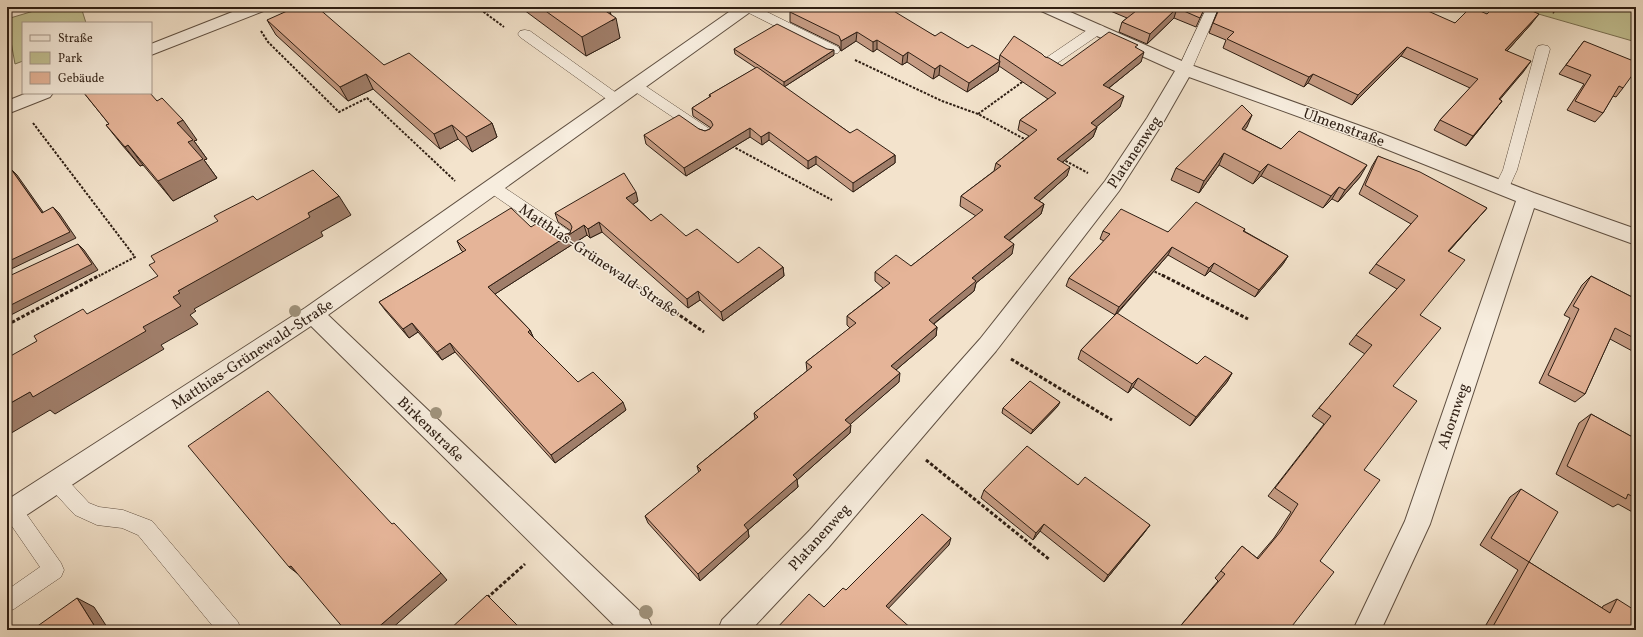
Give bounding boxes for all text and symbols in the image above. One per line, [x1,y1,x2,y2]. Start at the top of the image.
legend [22,22,152,94]
text: Straße [58,31,93,47]
text: Park [58,51,83,67]
text: Gebäude [58,71,105,87]
street label: Ulmenstraße [1300,104,1387,153]
street label: Platanenweg [1103,112,1168,193]
street label: Matthias-Grünewald-Straße [514,200,682,323]
street label: Matthias-Grünewald-Straße [168,295,338,415]
street label: Ahornweg [1433,380,1476,452]
street label: Birkenstraße [392,393,468,467]
street label: Platanenweg [784,500,856,576]

